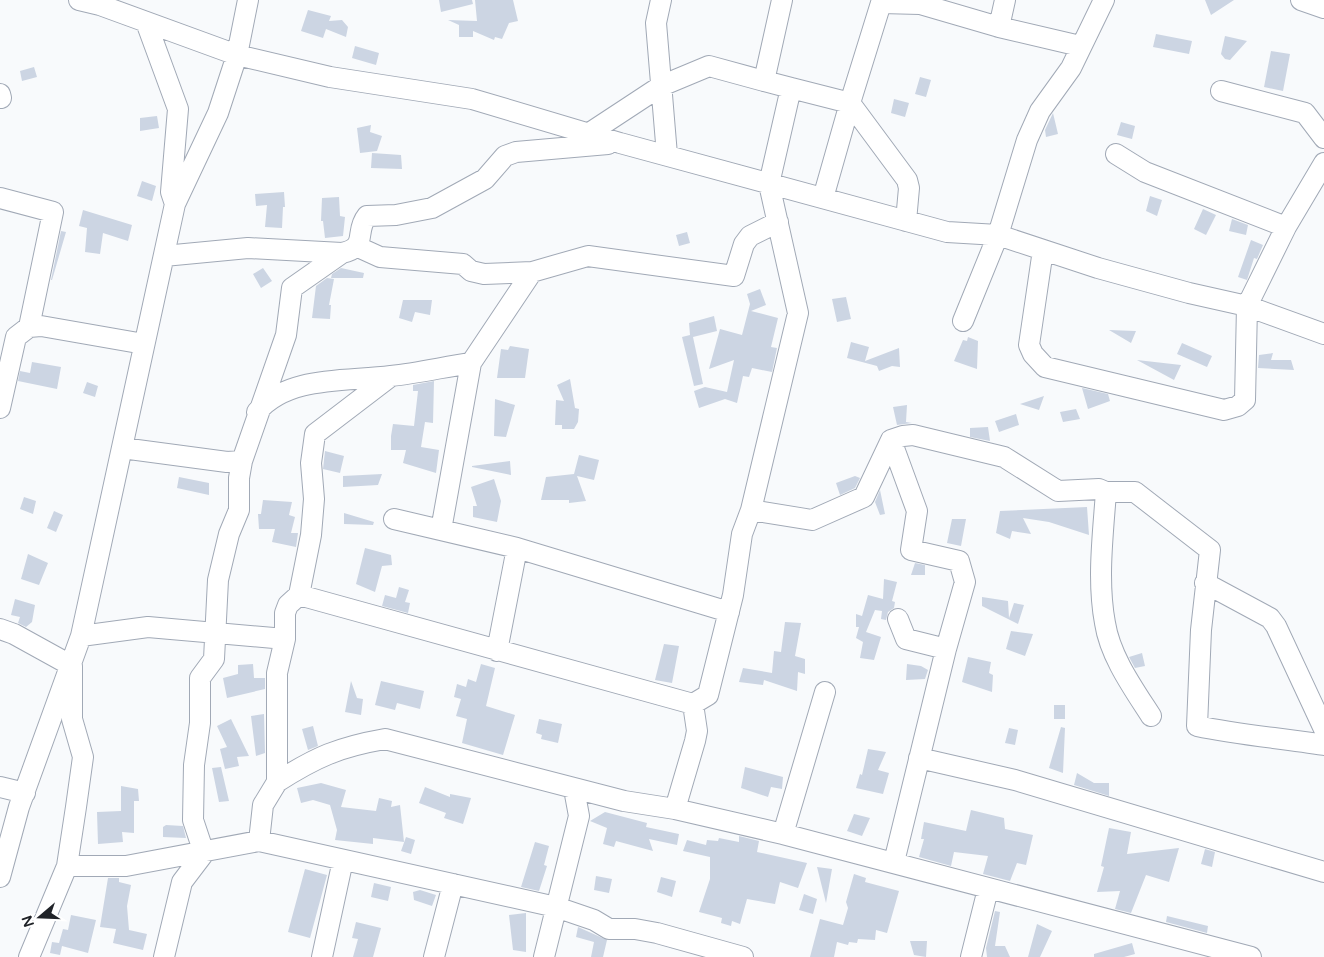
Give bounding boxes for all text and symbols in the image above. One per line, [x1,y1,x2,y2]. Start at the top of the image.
north arrow [15,892,65,942]
text: N [18,913,38,929]

